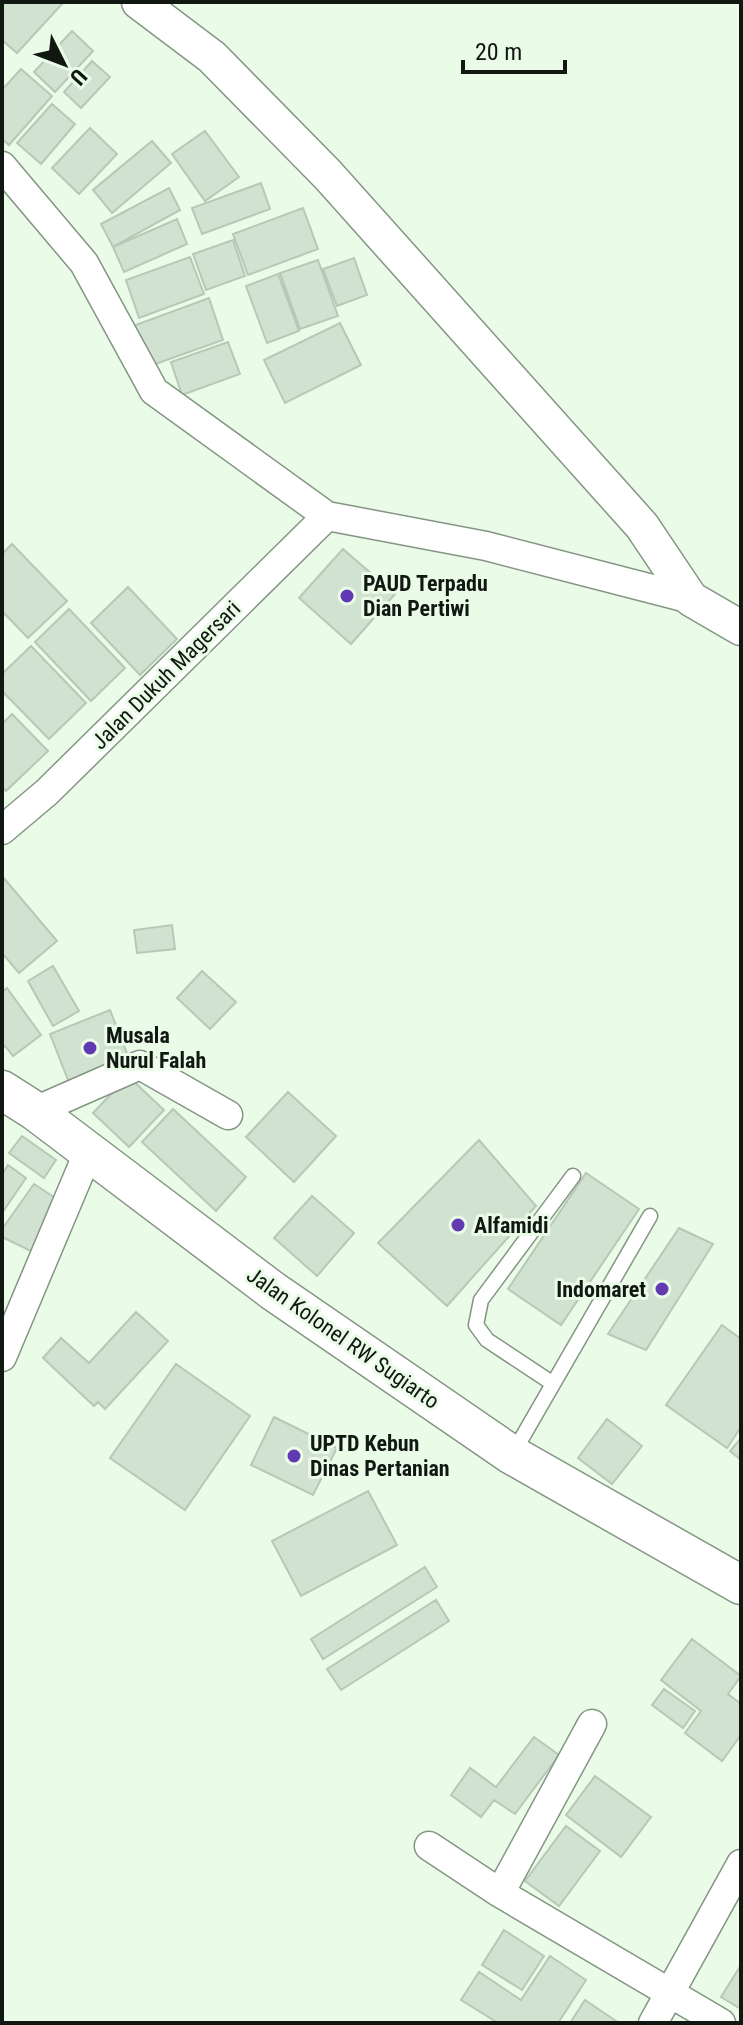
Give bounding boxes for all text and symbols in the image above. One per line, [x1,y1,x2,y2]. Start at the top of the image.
north arrow [24,24,104,104]
scale bar [463,24,565,74]
text: 20 m [475,38,522,66]
text: U [65,64,92,90]
place label: PAUD Terpadu Dian Pertiwi [363,571,488,621]
marker: PAUD Terpadu Dian Pertiwi [338,587,356,605]
street label: Jalan Dukuh Magersari [87,596,245,754]
place label: Musala Nurul Falah [106,1023,206,1073]
marker: Musala Nurul Falah [81,1039,99,1057]
place label: Alfamidi [474,1213,549,1238]
marker: Alfamidi [449,1216,467,1234]
street label: Jalan Kolonel RW Sugiarto [242,1262,444,1414]
place label: Indomaret [556,1277,646,1302]
marker: Indomaret [653,1280,671,1298]
place label: UPTD Kebun Dinas Pertanian [310,1431,450,1481]
marker: UPTD Kebun Dinas Pertanian [285,1447,303,1465]

